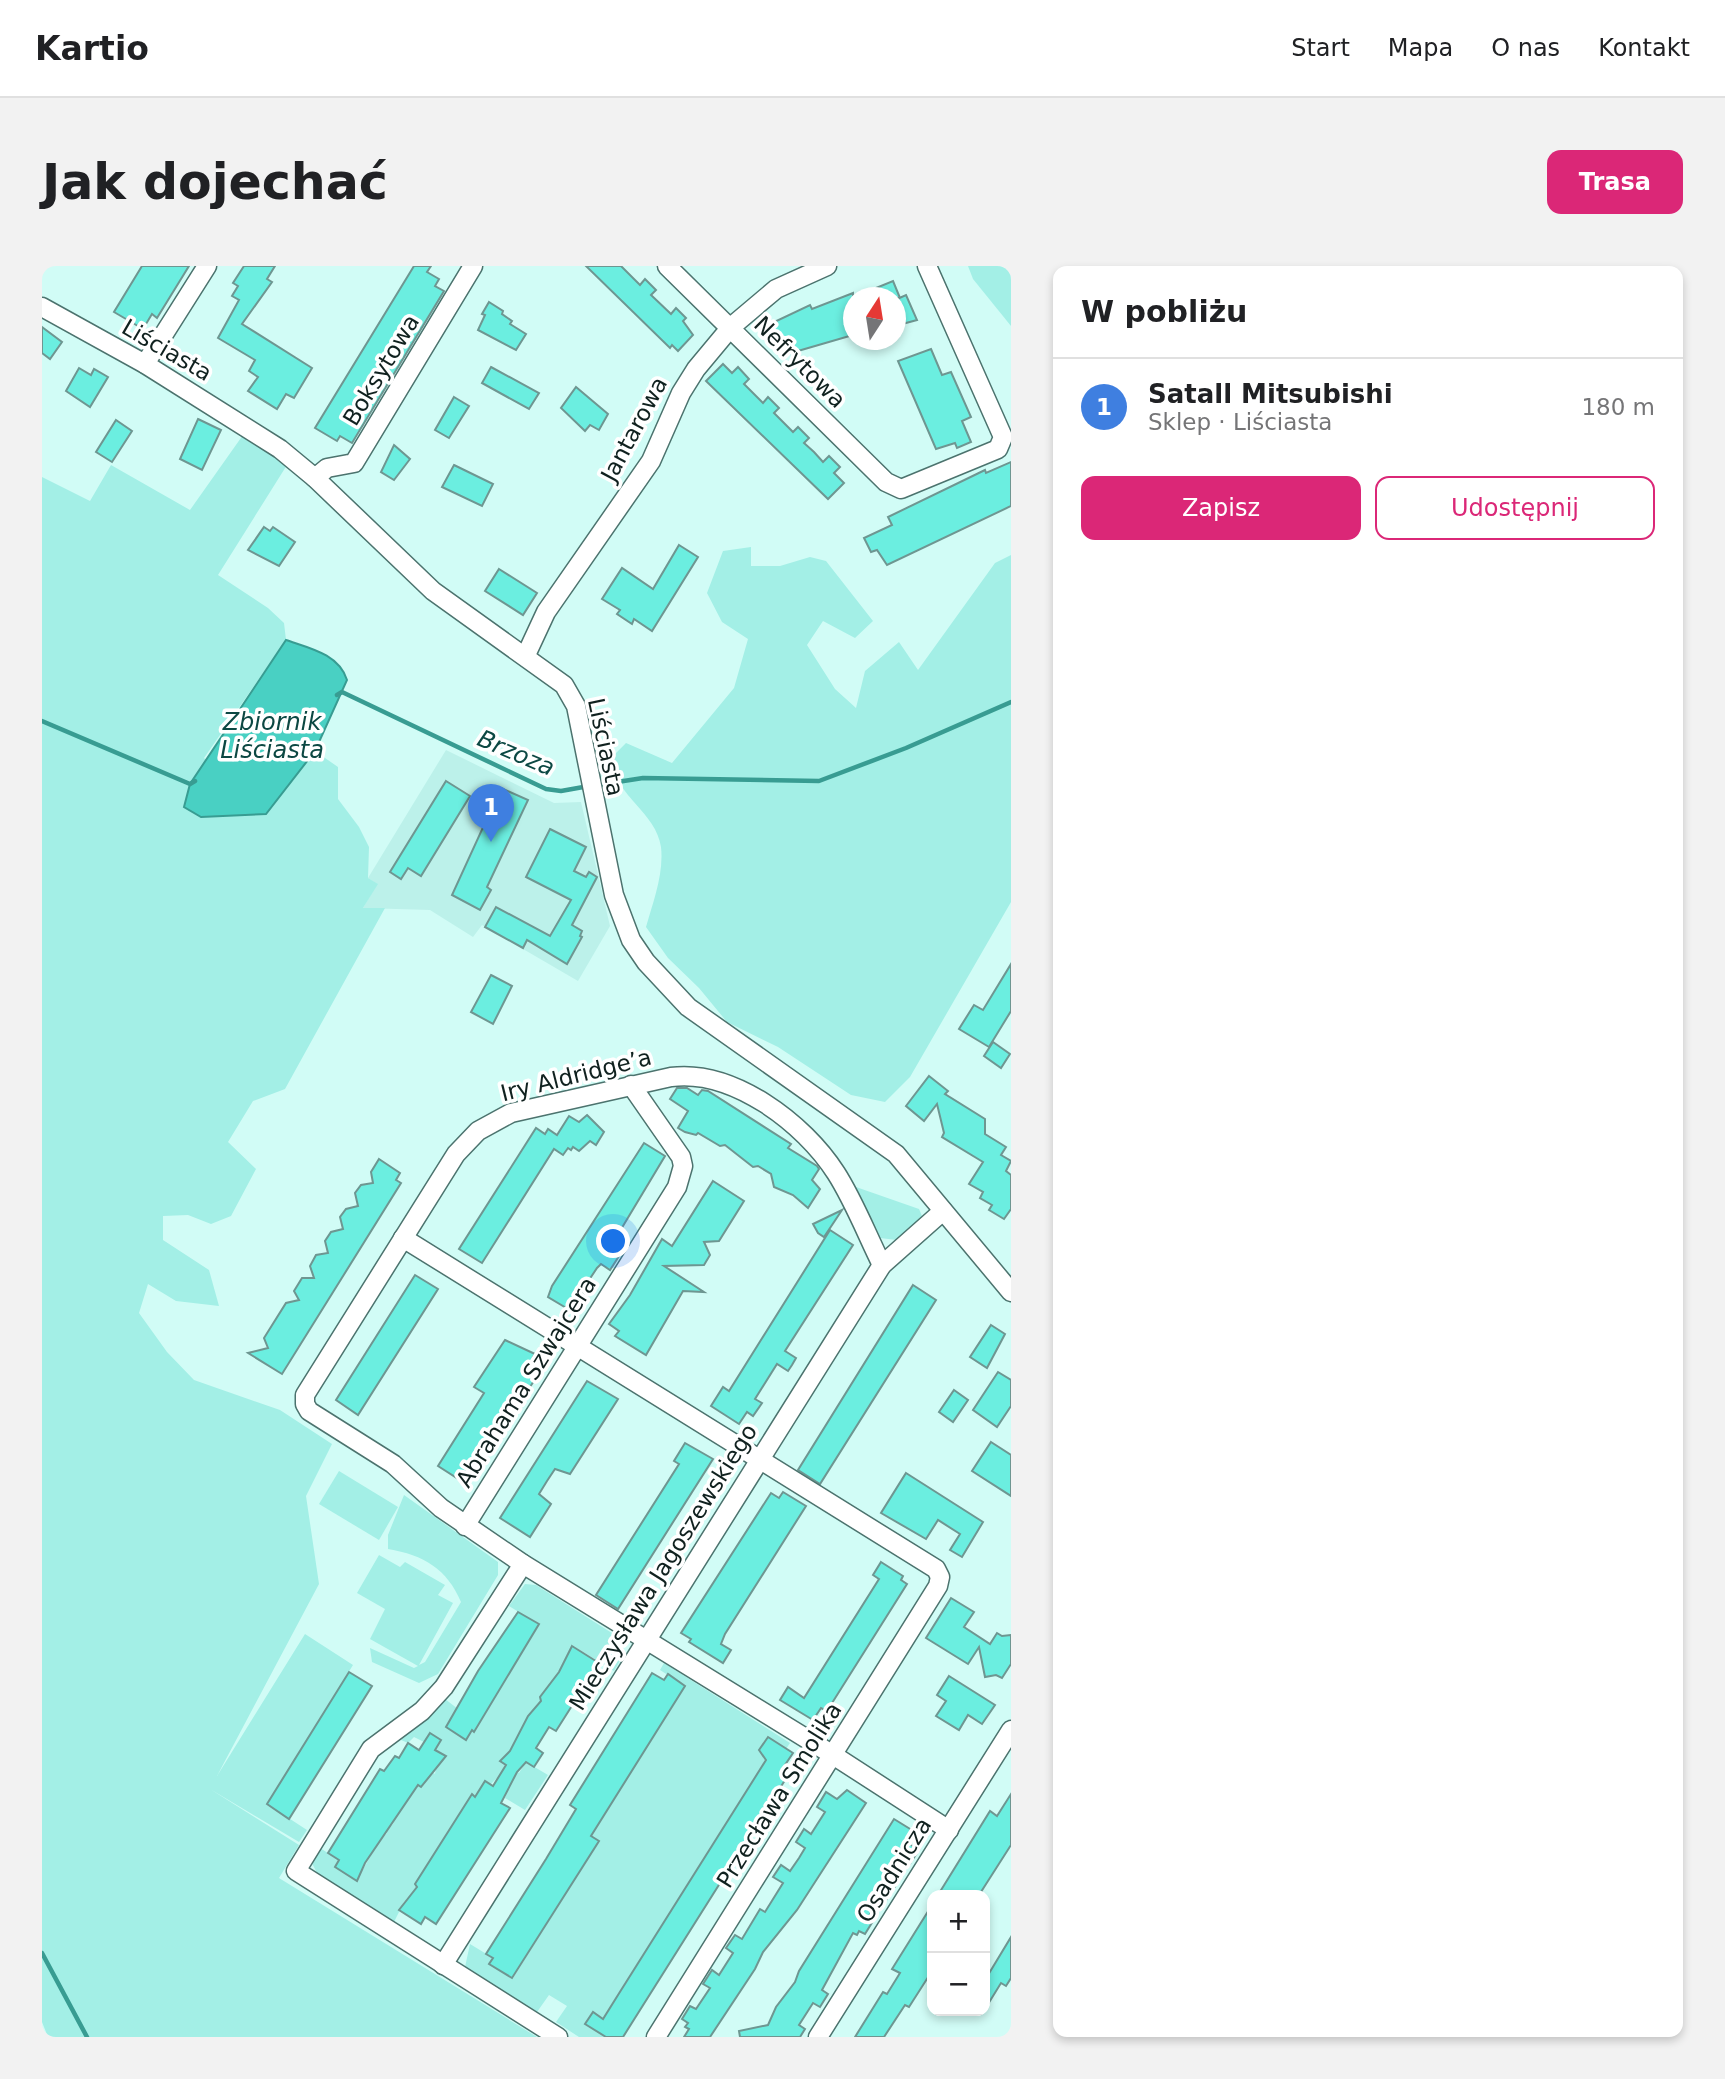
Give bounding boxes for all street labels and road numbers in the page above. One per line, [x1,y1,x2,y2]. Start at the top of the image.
street label: Boksytowa [338,310,424,430]
street label: Nefrytowa [749,311,851,413]
street label: Liściasta [117,314,217,386]
street label: Jantarowa [595,372,672,487]
street label: Liściasta [583,696,629,798]
street label: Iry Aldridge’a [498,1044,654,1106]
street label: Abrahama Szwajcera [451,1272,601,1492]
street label: Mieczysława Jagoszewskiego [564,1419,762,1715]
street label: Przecława Smolika [711,1698,847,1892]
street label: Osadnicza [852,1813,936,1927]

